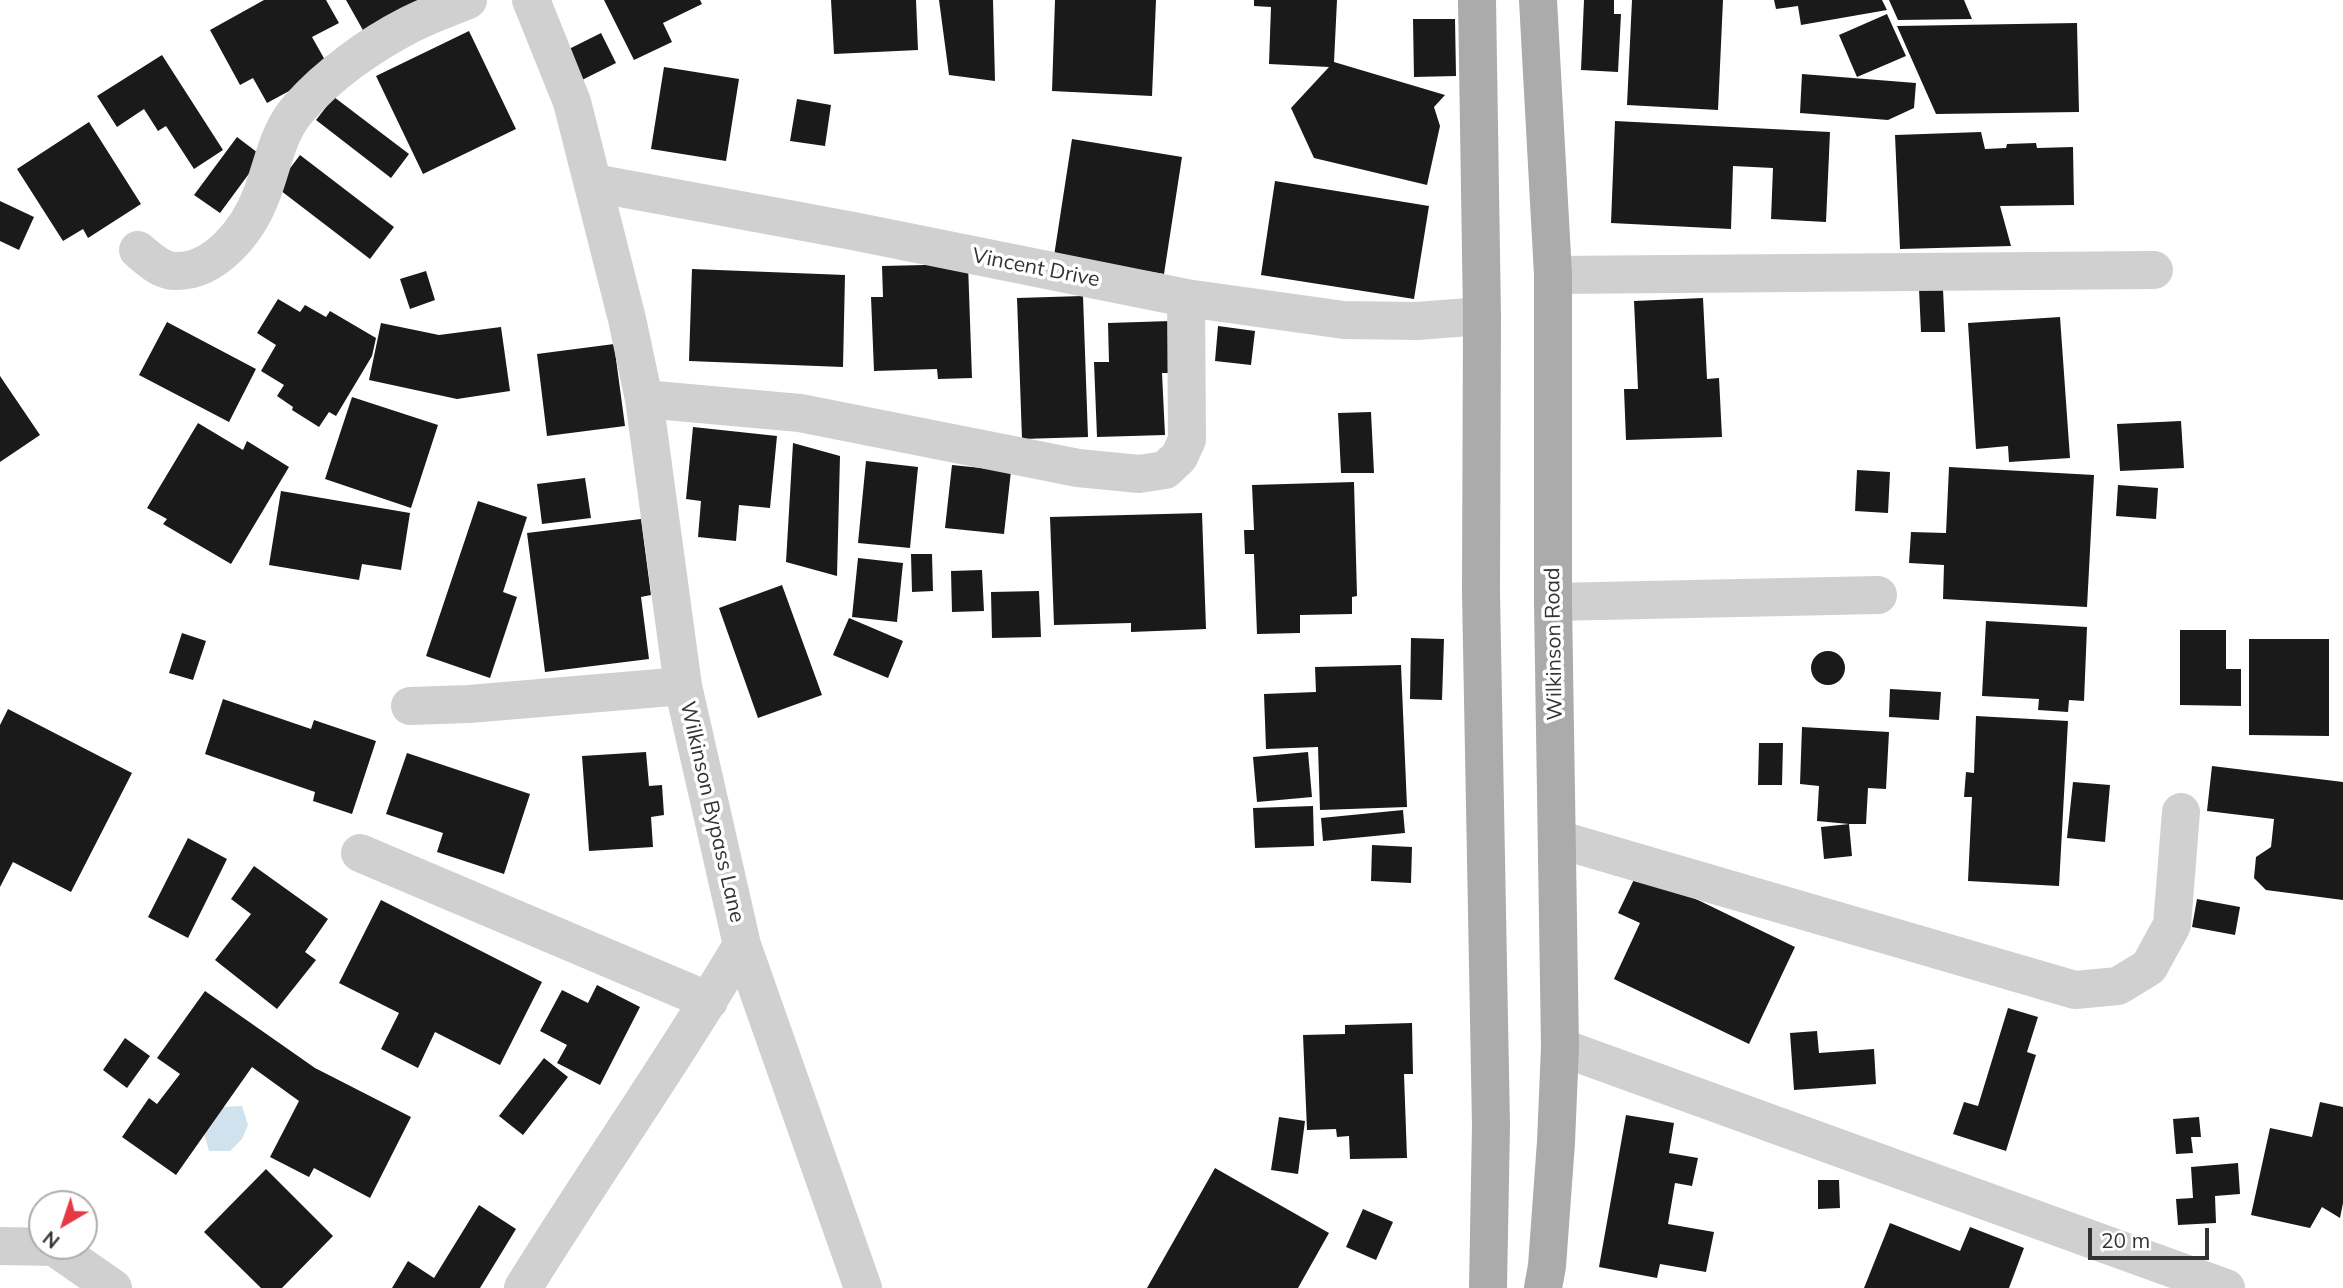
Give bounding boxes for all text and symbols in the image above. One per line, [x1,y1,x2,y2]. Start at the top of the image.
street label: Vincent Drive [970,243,1102,293]
street label: Wilkinson Road [1540,567,1568,721]
street label: Wilkinson Bypass Lane [674,699,750,925]
north arrow [28,1190,98,1260]
scale bar [2091,1214,2212,1258]
text: N [38,1226,64,1254]
text: 20 m [2101,1227,2150,1253]

